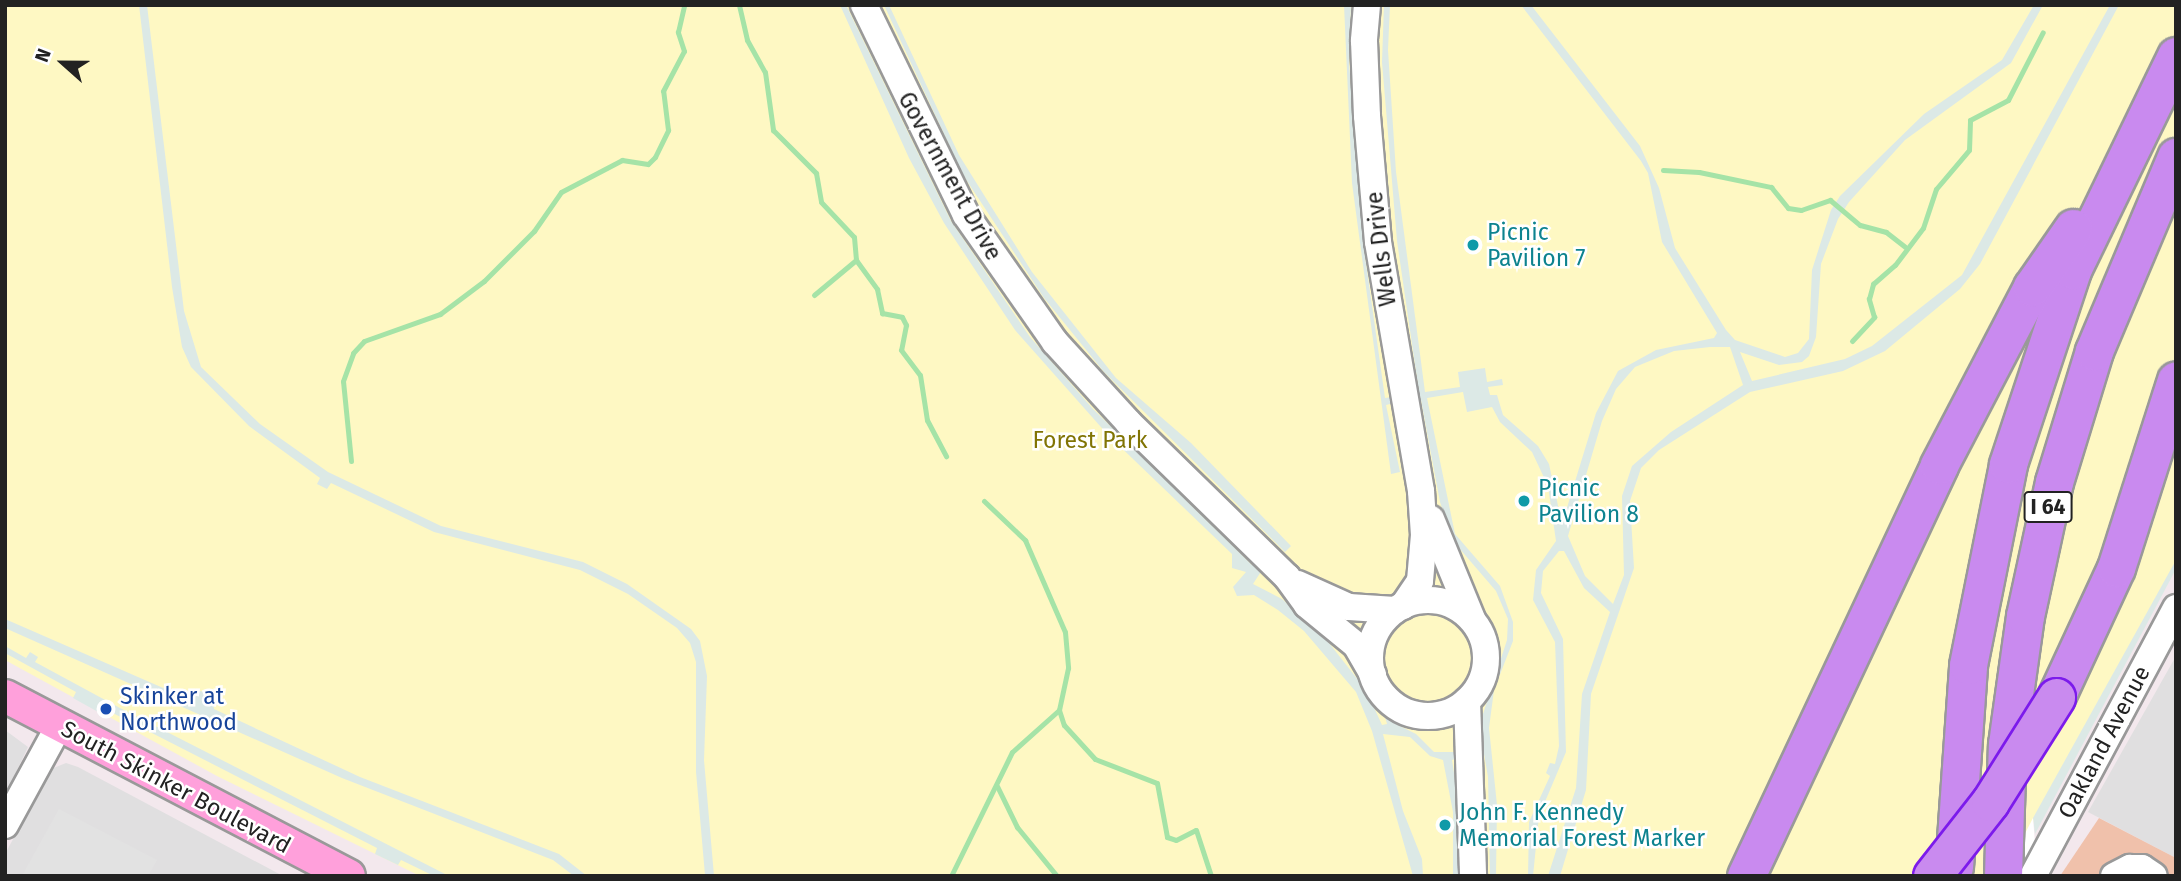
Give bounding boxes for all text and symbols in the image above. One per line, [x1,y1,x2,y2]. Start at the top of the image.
north arrow [28,28,98,98]
text: N [30,45,56,65]
street label: Government Drive [892,87,1008,265]
street label: Wells Drive [1360,190,1402,308]
place label: Picnic Pavilion 7 [1487,218,1586,272]
marker: Picnic Pavilion 7 [1465,237,1481,253]
park label: Forest Park [1032,426,1148,454]
place label: Picnic Pavilion 8 [1538,474,1639,528]
road number: I 64 [2024,490,2072,524]
marker: Picnic Pavilion 8 [1516,493,1532,509]
street label: Oakland Avenue [2052,661,2156,823]
place label: Skinker at Northwood [120,682,237,736]
marker: Skinker at Northwood [98,701,114,717]
street label: South Skinker Boulevard [57,715,295,859]
place label: John F. Kennedy Memorial Forest Marker [1459,798,1705,852]
marker: John F. Kennedy Memorial Forest Marker [1437,817,1453,833]

